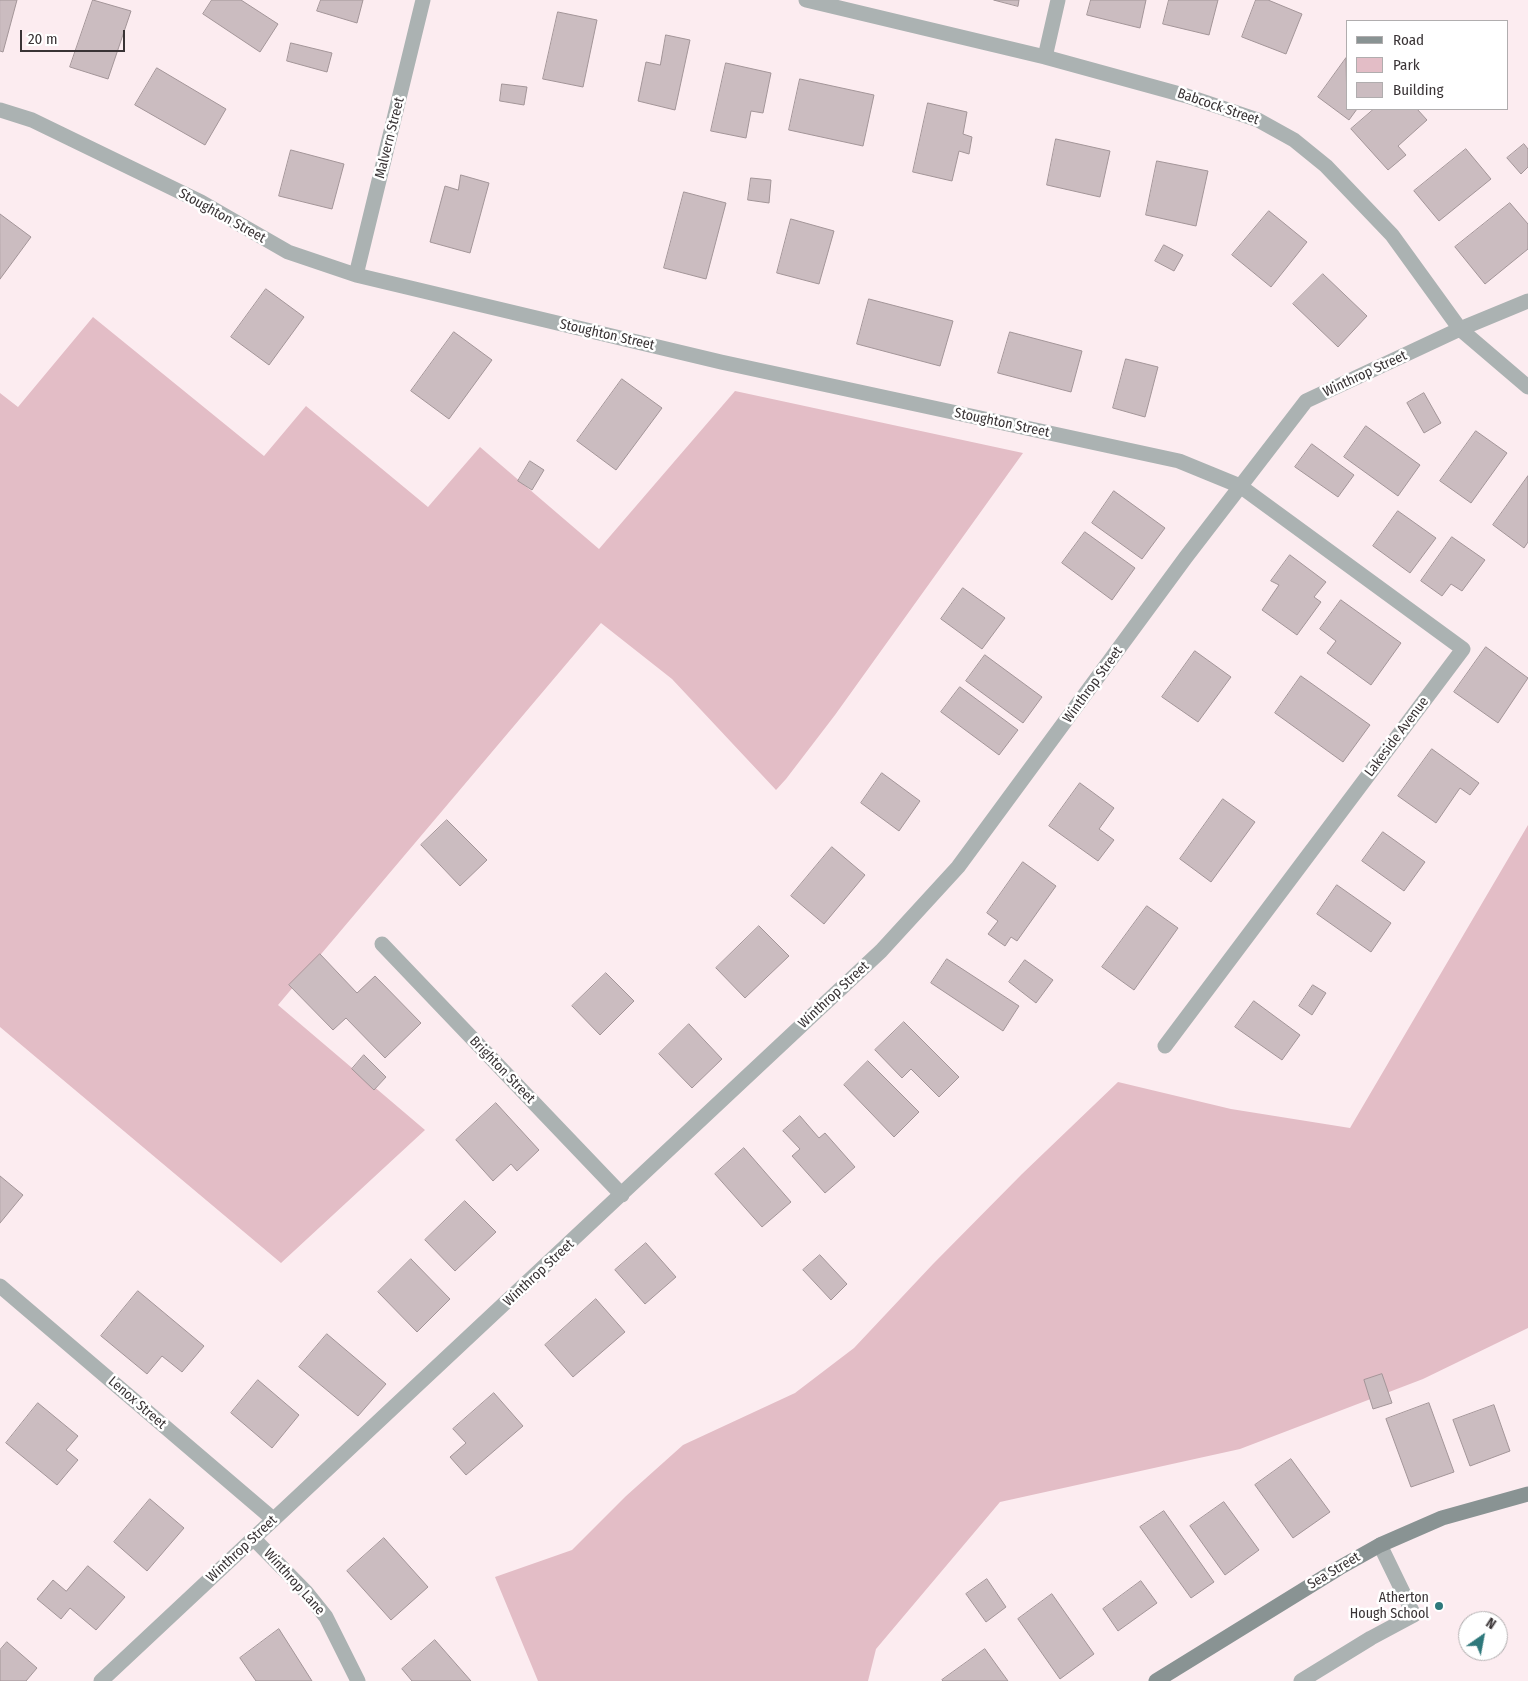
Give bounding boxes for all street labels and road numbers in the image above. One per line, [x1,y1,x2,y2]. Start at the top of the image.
street label: Babcock Street [1175,85,1261,129]
street label: Malvern Street [372,96,408,180]
street label: Stoughton Street [176,185,268,247]
street label: Stoughton Street [558,316,656,354]
street label: Winthrop Street [1320,347,1410,401]
street label: Stoughton Street [953,405,1051,441]
street label: Winthrop Street [1060,644,1126,726]
street label: Lakeside Avenue [1362,694,1432,780]
street label: Winthrop Street [795,958,873,1032]
street label: Brighton Street [466,1033,538,1107]
street label: Winthrop Street [500,1236,578,1310]
street label: Lenox Street [105,1373,169,1433]
street label: Winthrop Street [203,1512,281,1586]
street label: Winthrop Lane [260,1545,328,1619]
street label: Sea Street [1305,1549,1363,1593]

